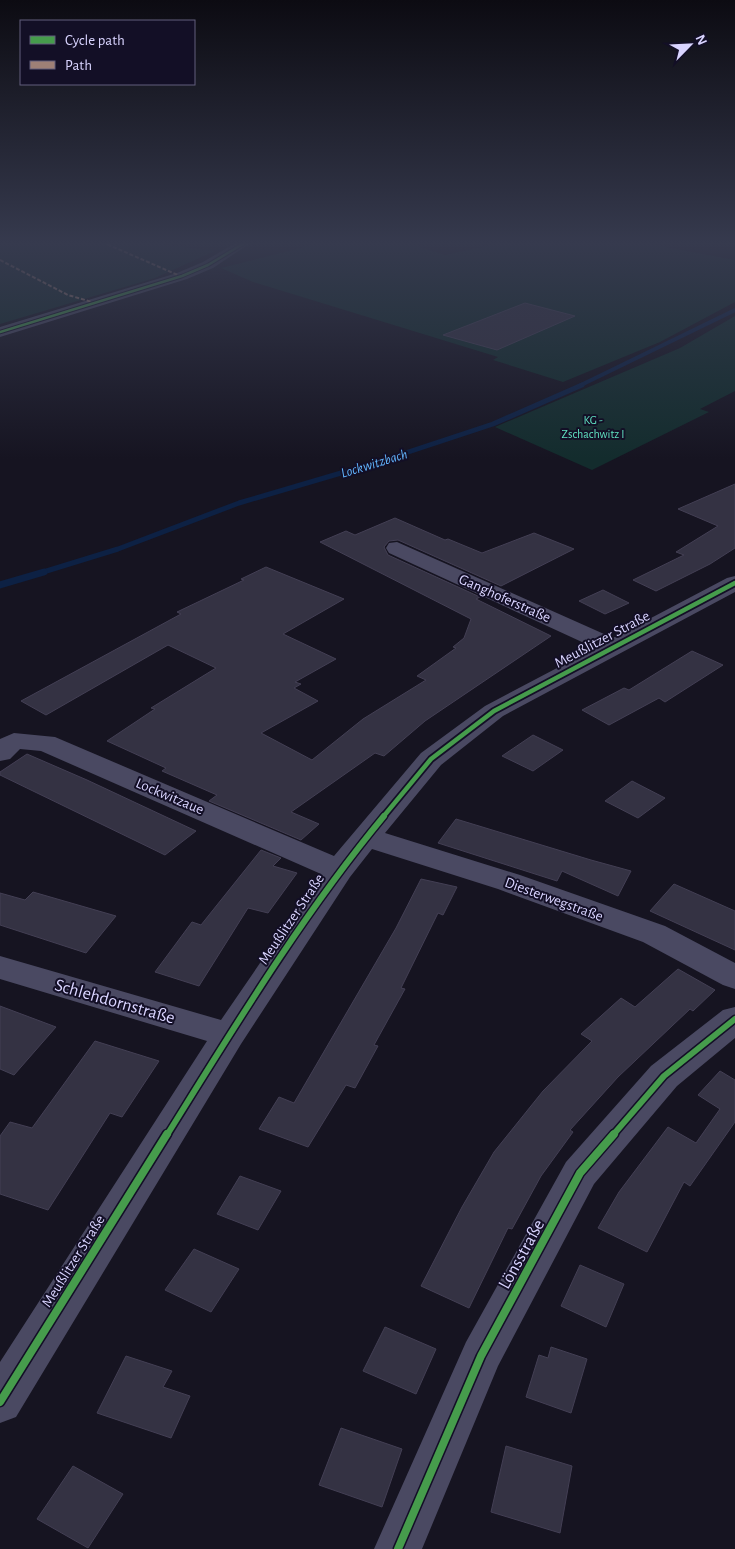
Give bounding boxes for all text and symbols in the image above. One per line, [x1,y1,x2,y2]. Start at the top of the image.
legend [20,20,195,85]
north arrow [665,20,715,70]
text: Cycle path [65,33,125,48]
text: N [693,33,709,47]
text: Path [65,58,92,73]
park label: KG - Zschachwitz I [562,414,624,440]
water label: Lockwitzbach [339,447,409,481]
street label: Ganghoferstraße [457,572,553,625]
street label: Meußlitzer Straße [552,608,652,671]
street label: Lockwitzaue [134,775,206,818]
street label: Meußlitzer Straße [256,871,327,967]
street label: Diesterwegstraße [503,875,605,924]
street label: Schlehdornstraße [53,976,177,1028]
street label: Meußlitzer Straße [39,1213,108,1310]
street label: Lönsstraße [495,1217,548,1292]

